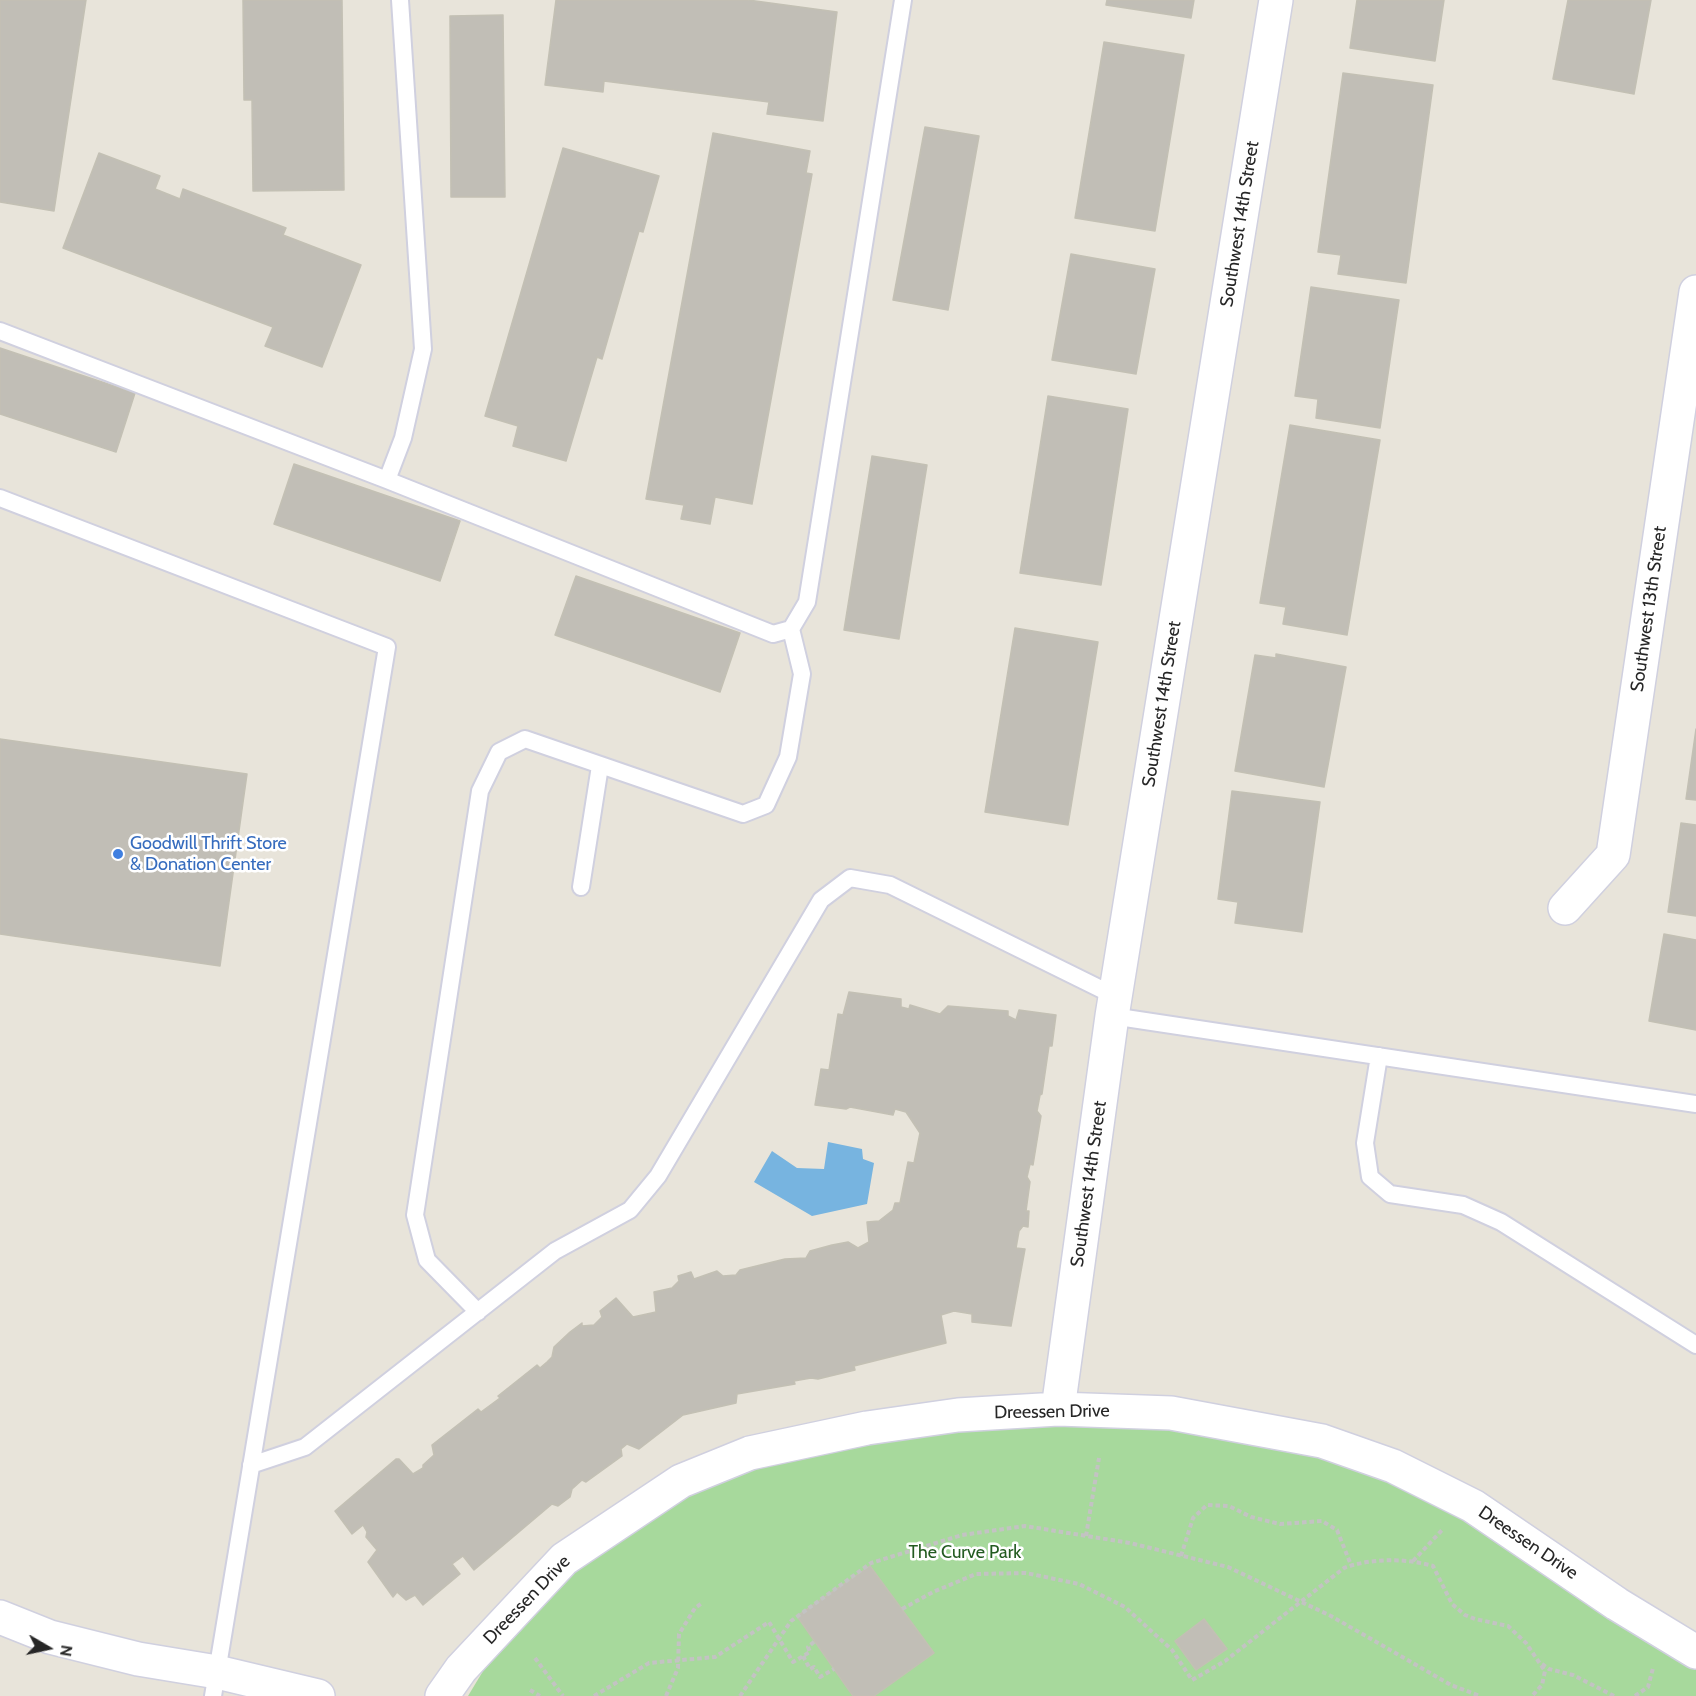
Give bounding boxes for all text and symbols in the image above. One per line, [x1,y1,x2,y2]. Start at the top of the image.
street label: Southwest 14th Street [1216,140,1264,308]
street label: Southwest 13th Street [1627,525,1671,693]
street label: Southwest 14th Street [1138,620,1186,788]
place label: Goodwill Thrift Store & Donation Center [130,833,287,876]
marker: Goodwill Thrift Store & Donation Center [111,847,125,861]
street label: Southwest 14th Street [1067,1099,1111,1269]
street label: Dreessen Drive [994,1400,1110,1424]
street label: Dreessen Drive [1474,1502,1582,1584]
park label: The Curve Park [909,1542,1021,1564]
street label: Dreessen Drive [479,1551,575,1649]
north arrow [18,1618,78,1678]
text: N [56,1644,77,1658]

